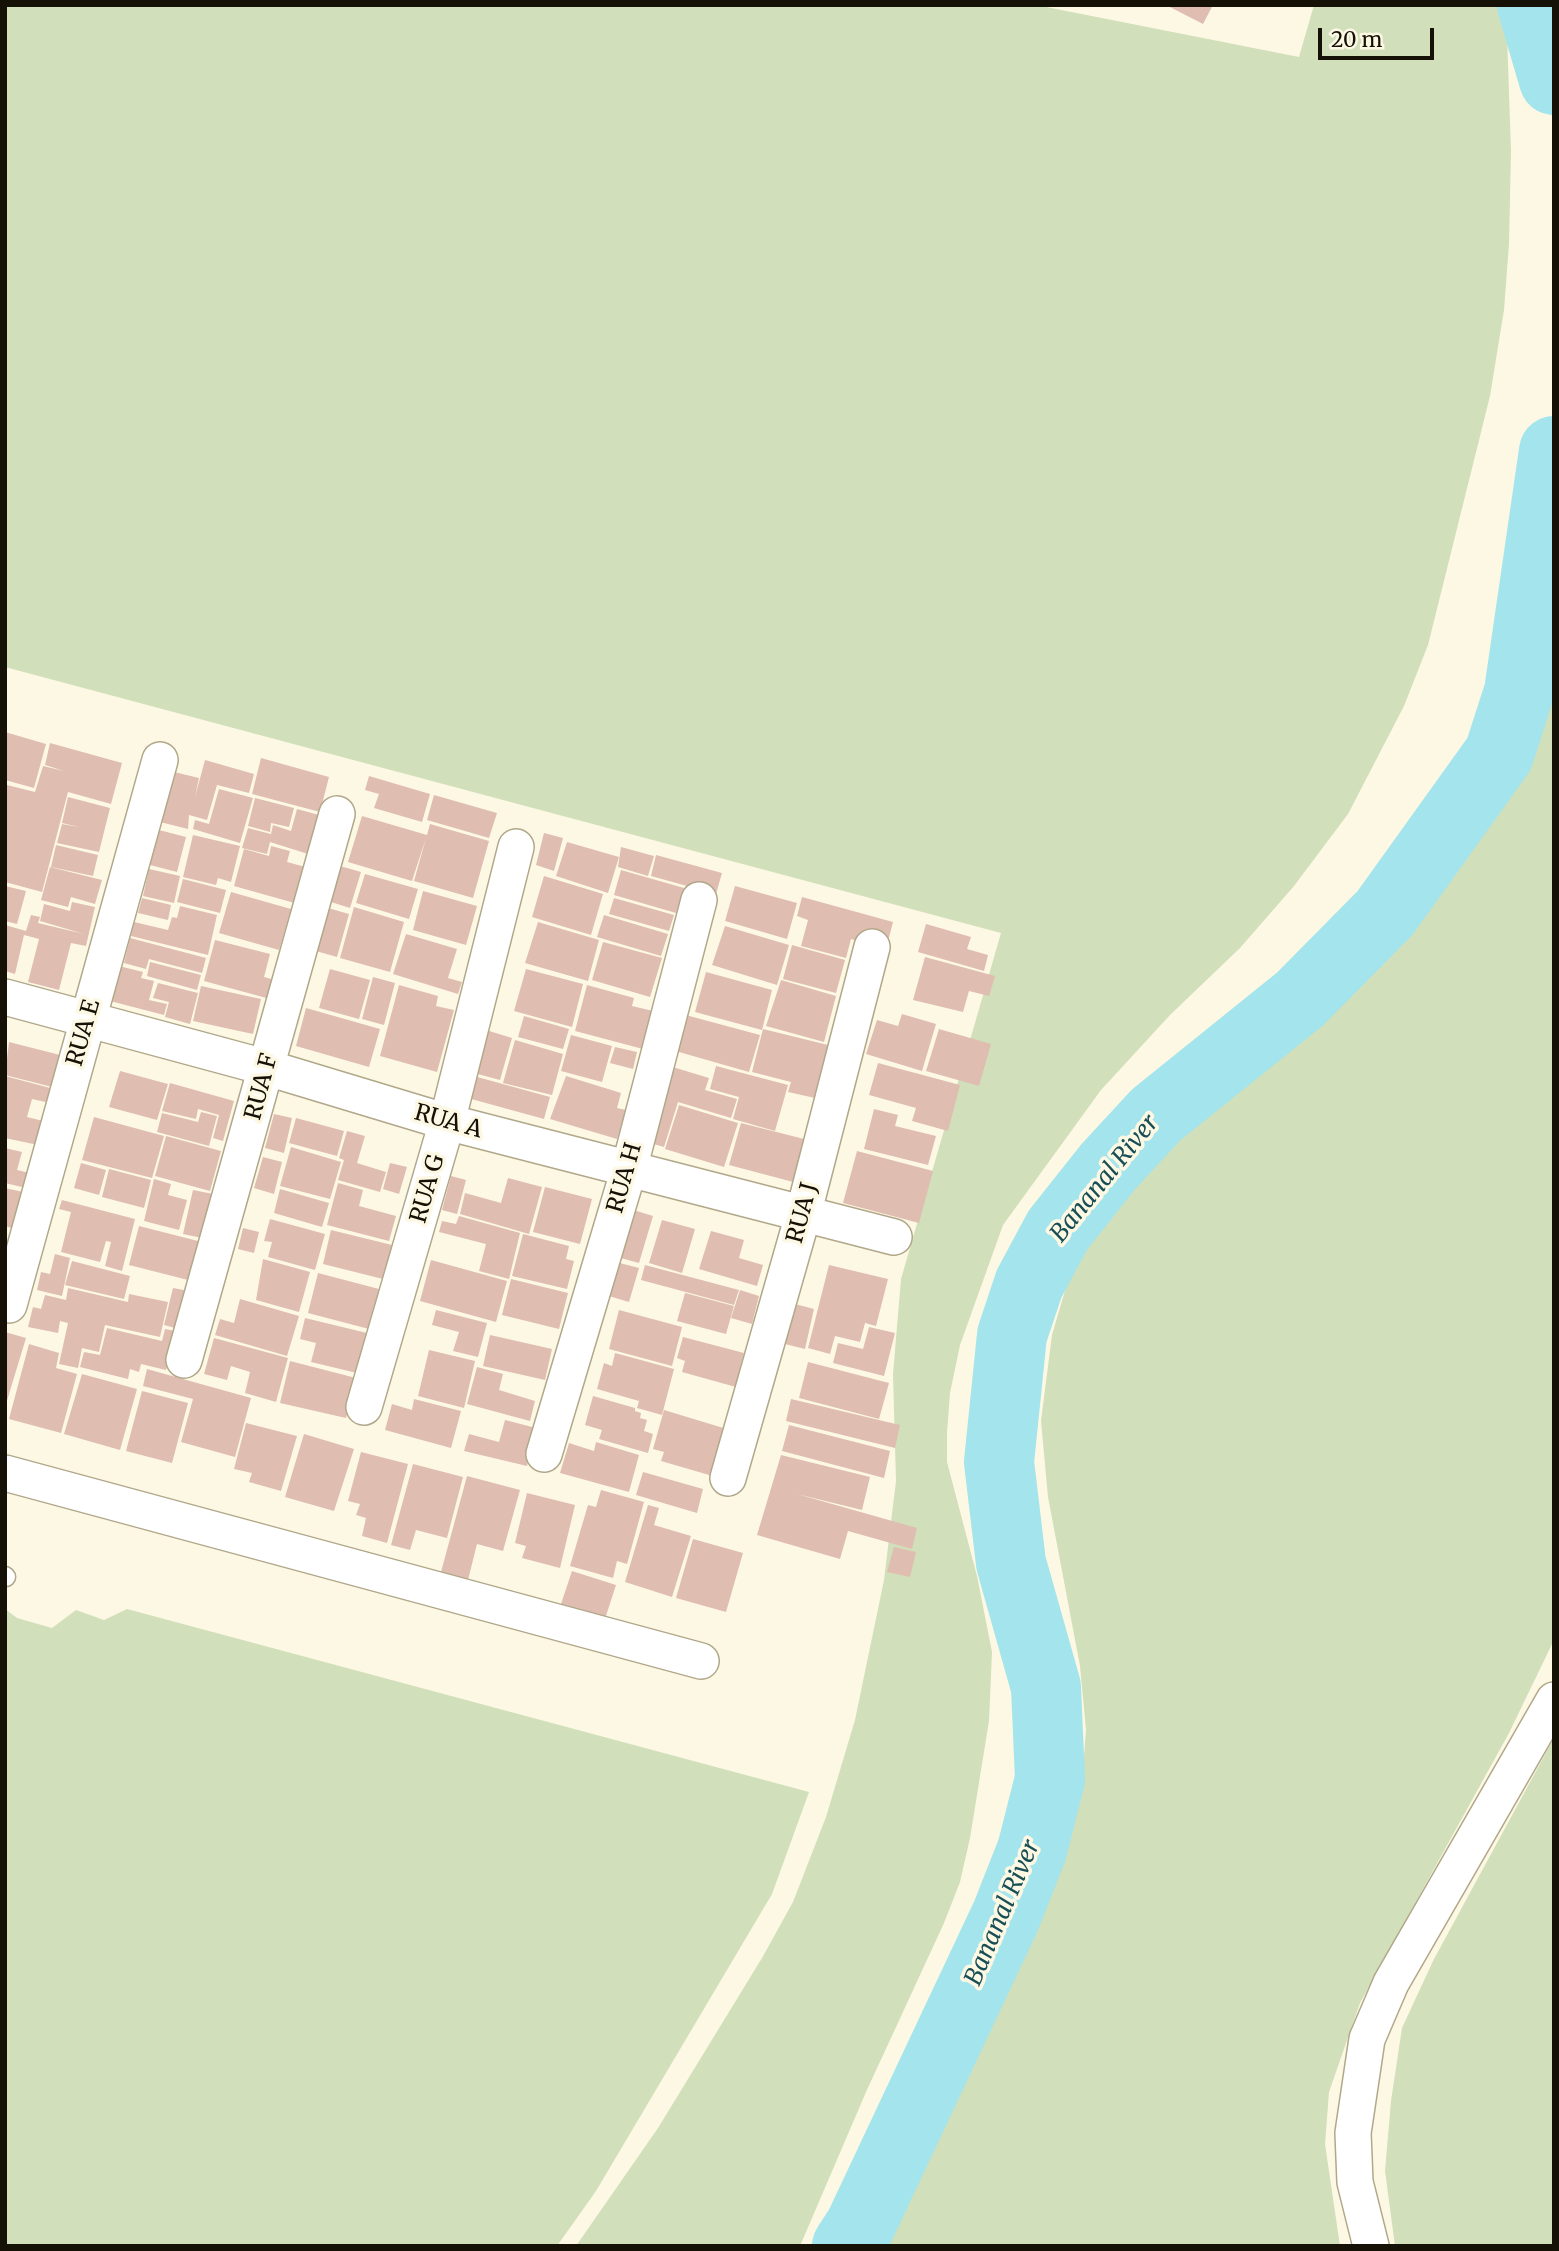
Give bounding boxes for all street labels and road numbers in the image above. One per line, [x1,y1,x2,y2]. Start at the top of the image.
street label: RUA E [61,997,107,1069]
street label: RUA F [240,1051,284,1123]
street label: RUA A [411,1099,485,1145]
street label: RUA H [602,1140,648,1216]
street label: RUA G [405,1152,451,1226]
street label: RUA J [782,1180,824,1246]

